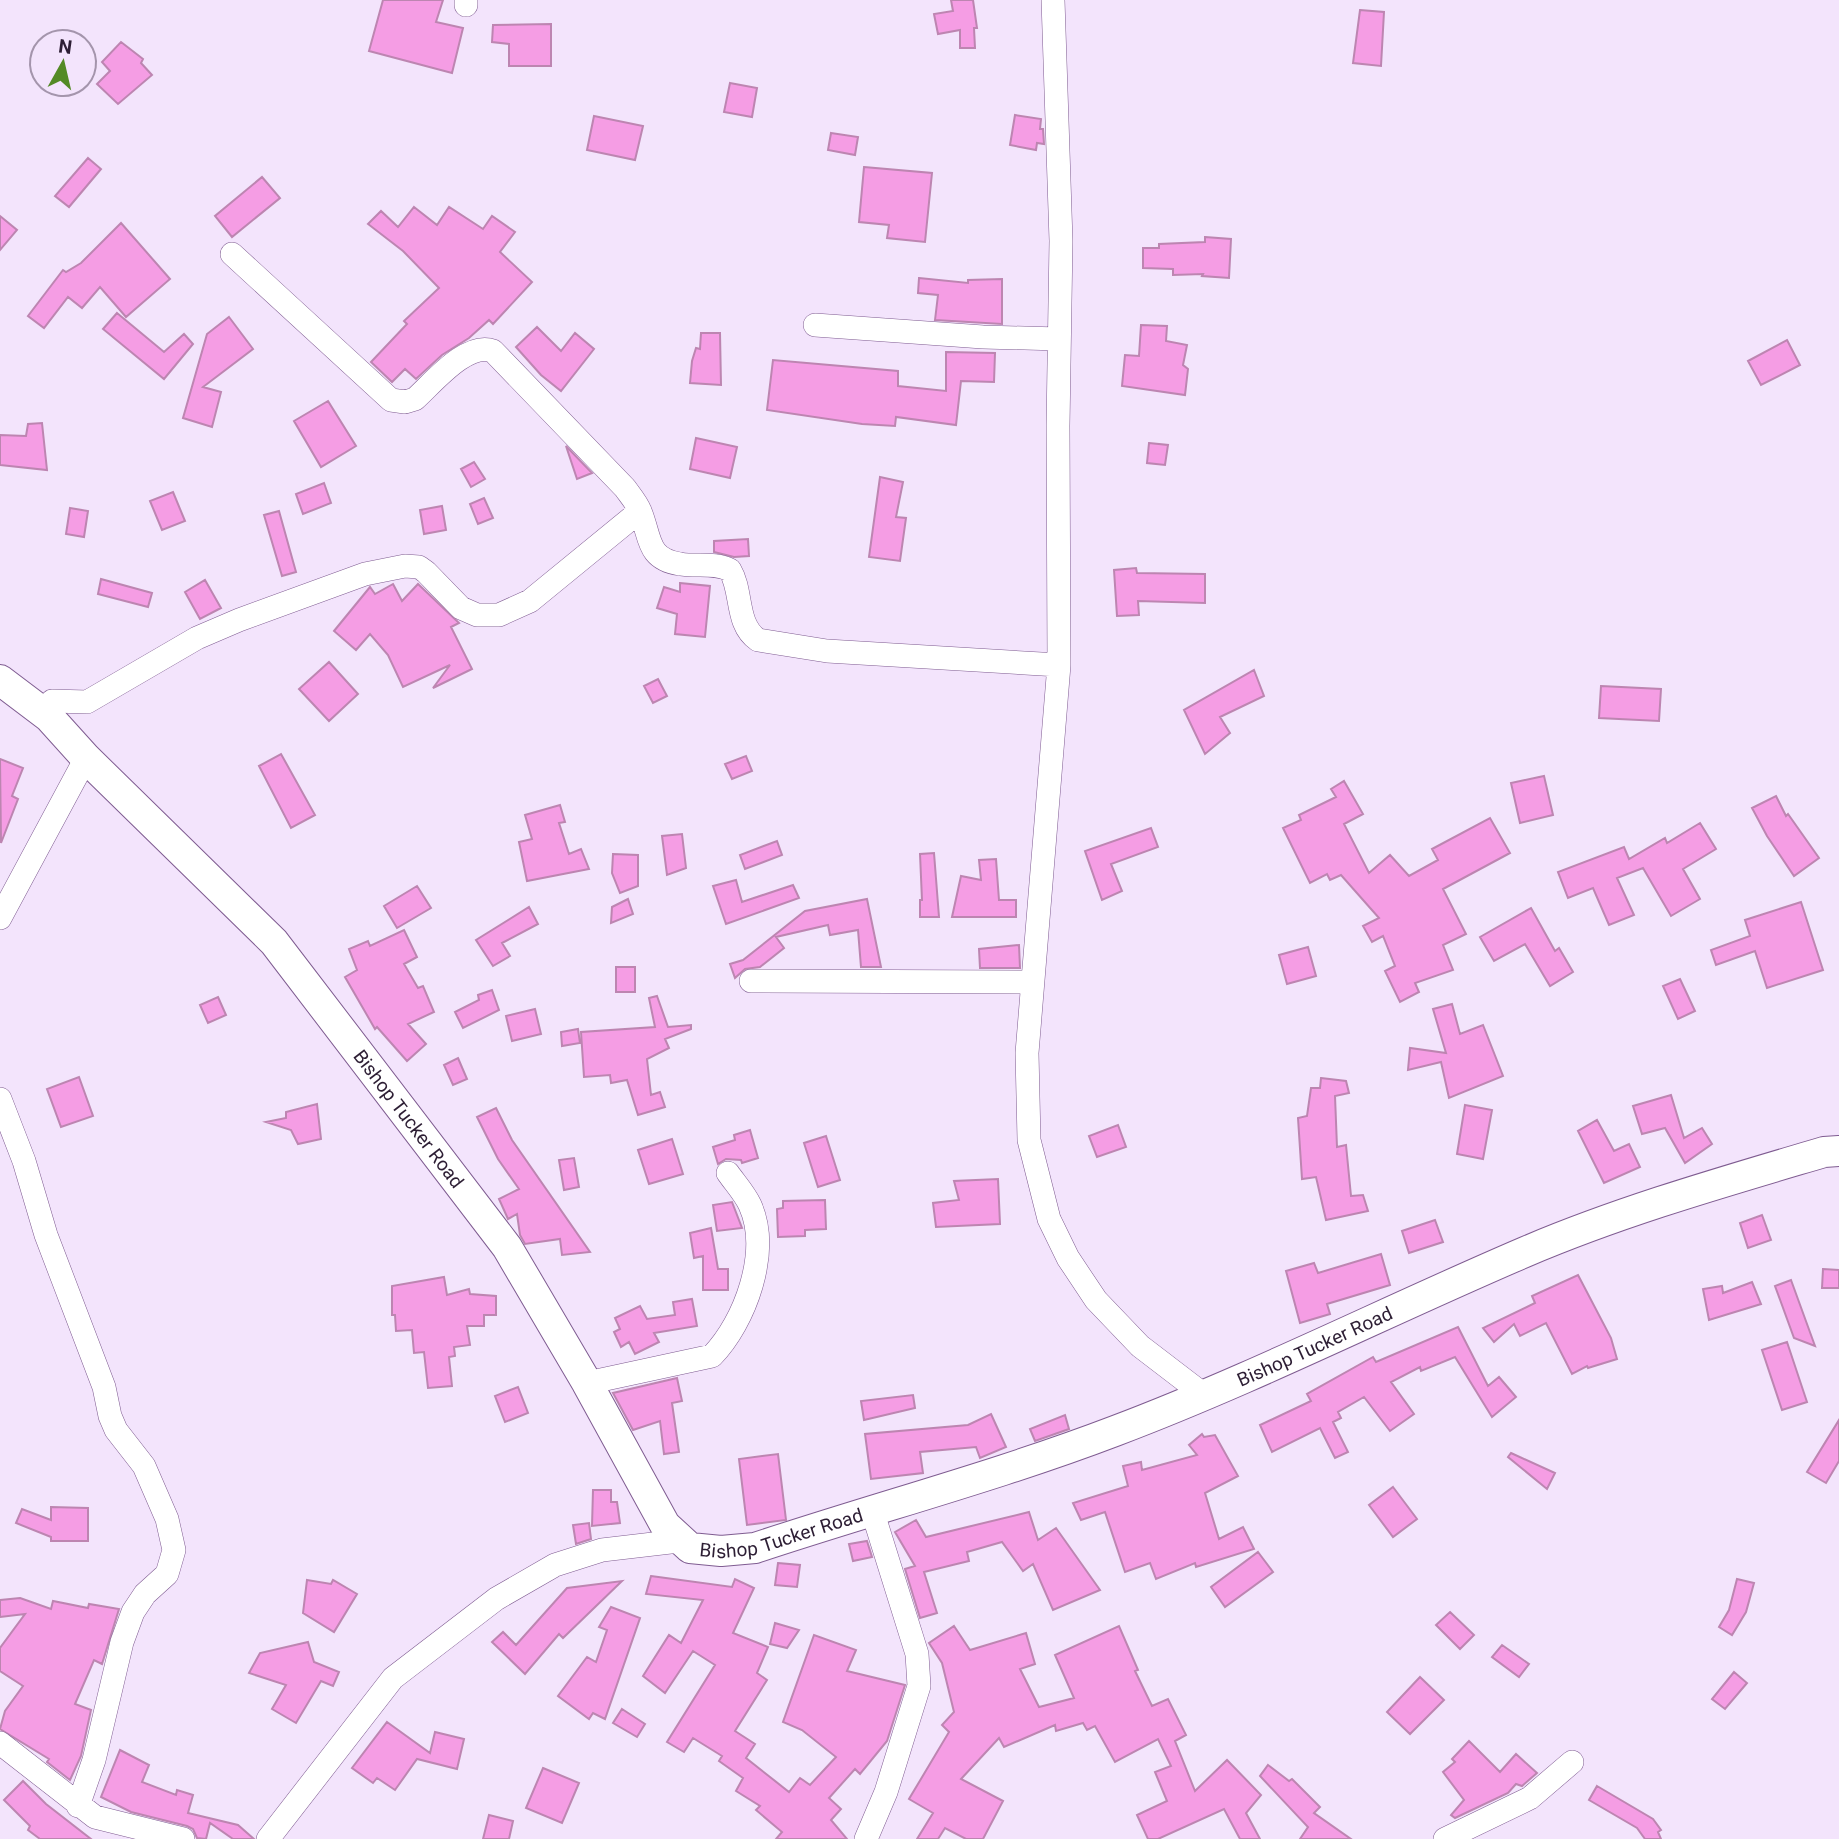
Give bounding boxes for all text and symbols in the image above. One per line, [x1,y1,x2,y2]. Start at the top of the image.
north arrow [28,28,98,98]
text: N [57,34,74,59]
street label: Bishop Tucker Road [349,1045,469,1192]
street label: Bishop Tucker Road [1233,1301,1396,1391]
street label: Bishop Tucker Road [699,1503,865,1563]

